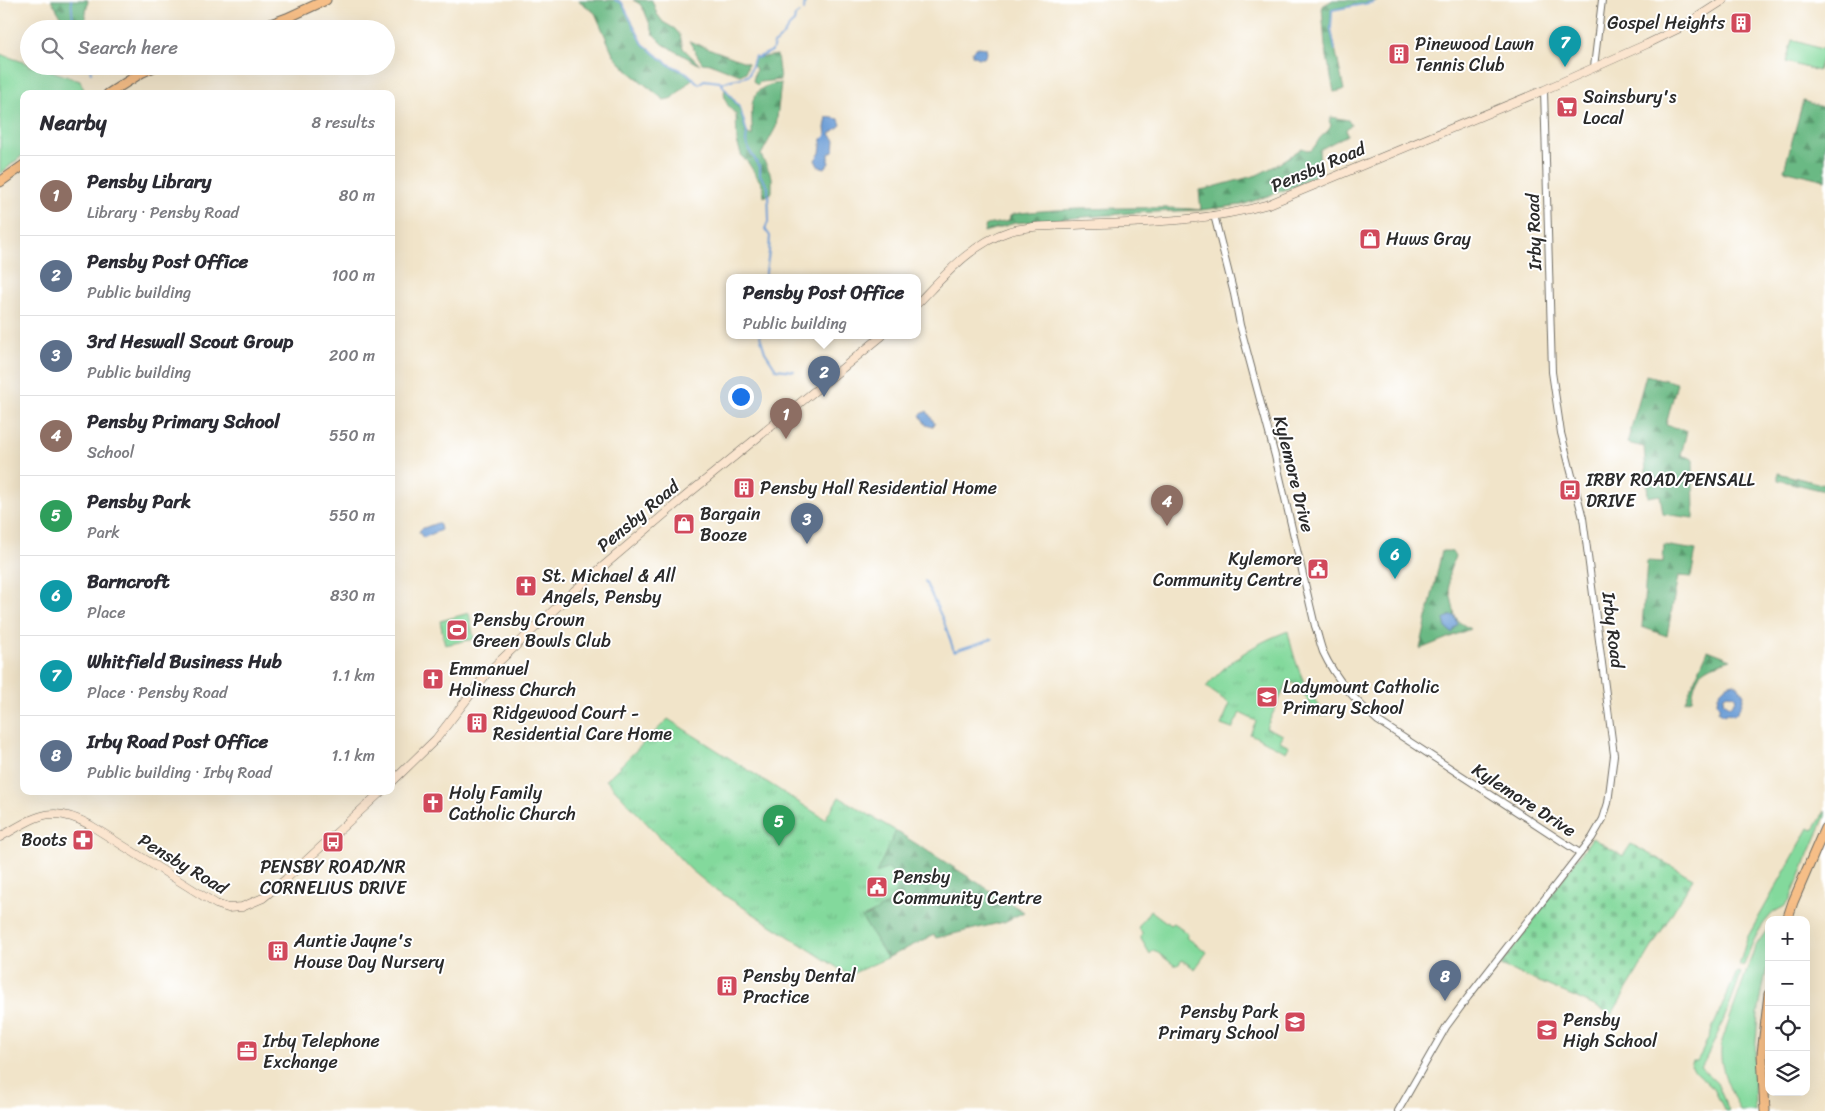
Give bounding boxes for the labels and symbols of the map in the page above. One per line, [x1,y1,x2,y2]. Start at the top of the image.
place label: Gospel Heights [1607,7,1726,39]
building icon: Gospel Heights [1729,11,1753,35]
pin: 7 [1549,26,1581,67]
place label: Pinewood Lawn Tennis Club [1415,28,1534,81]
building icon: Pinewood Lawn Tennis Club [1387,42,1411,66]
place label: Sainsbury's Local [1583,81,1677,134]
supermarket icon: Sainsbury's Local [1555,95,1579,119]
street label: Pensby Road [1266,132,1372,201]
street label: Irby Road [1517,192,1551,272]
place label: Huws Gray [1386,223,1471,255]
shop icon: Huws Gray [1358,227,1382,251]
pin: 2 [808,356,840,397]
your location [728,384,754,410]
pin: 1 [770,398,802,439]
street label: Kylemore Drive [1264,412,1324,536]
place label: IRBY ROAD/PENSALL DRIVE [1585,464,1756,517]
street label: Pensby Road [589,471,688,561]
place label: Pensby Hall Residential Home [760,472,997,504]
building icon: Pensby Hall Residential Home [732,476,756,500]
bus stop icon: IRBY ROAD/PENSALL DRIVE [1558,478,1582,502]
pin: 4 [1151,485,1183,526]
place label: Bargain Booze [700,498,761,551]
pin: 3 [791,503,823,544]
shop icon: Bargain Booze [672,512,696,536]
pin: 6 [1379,538,1411,579]
place label: Kylemore Community Centre [1153,543,1302,596]
public building icon: Kylemore Community Centre [1306,557,1330,581]
place label: St. Michael & All Angels, Pensby [541,560,677,613]
church icon: St. Michael & All Angels, Pensby [514,574,538,598]
street label: Irby Road [1592,589,1634,671]
place label: Pensby Crown Green Bowls Club [473,604,611,657]
sports icon: Pensby Crown Green Bowls Club [445,618,469,642]
place label: Emmanuel Holiness Church [449,653,576,706]
church icon: Emmanuel Holiness Church [421,667,445,691]
place label: Ladymount Catholic Primary School [1283,671,1439,724]
school or university icon: Ladymount Catholic Primary School [1255,685,1279,709]
place label: Ridgewood Court - Residential Care Home [493,697,672,750]
building icon: Ridgewood Court - Residential Care Home [465,711,489,735]
street label: Kylemore Drive [1465,754,1583,846]
place label: Holy Family Catholic Church [449,777,576,830]
church icon: Holy Family Catholic Church [421,791,445,815]
pin: 5 [763,805,795,846]
place label: Boots [21,824,68,856]
street label: Pensby Road [132,824,236,904]
pharmacy icon: Boots [71,828,95,852]
bus stop icon: PENSBY ROAD/NR CORNELIUS DRIVE [321,830,345,854]
place label: PENSBY ROAD/NR CORNELIUS DRIVE [260,851,407,904]
place label: Pensby Community Centre [893,861,1042,914]
public building icon: Pensby Community Centre [865,875,889,899]
place label: Auntie Jayne's House Day Nursery [293,925,445,978]
building icon: Auntie Jayne's House Day Nursery [266,939,290,963]
place label: Pensby Dental Practice [743,960,857,1013]
pin: 8 [1429,960,1461,1001]
building icon: Pensby Dental Practice [715,974,739,998]
place label: Pensby Park Primary School [1158,996,1280,1049]
place label: Pensby High School [1563,1004,1658,1057]
school or university icon: Pensby Park Primary School [1283,1010,1307,1034]
school or university icon: Pensby High School [1535,1018,1559,1042]
place label: Irby Telephone Exchange [262,1025,380,1078]
office icon: Irby Telephone Exchange [235,1039,259,1063]

